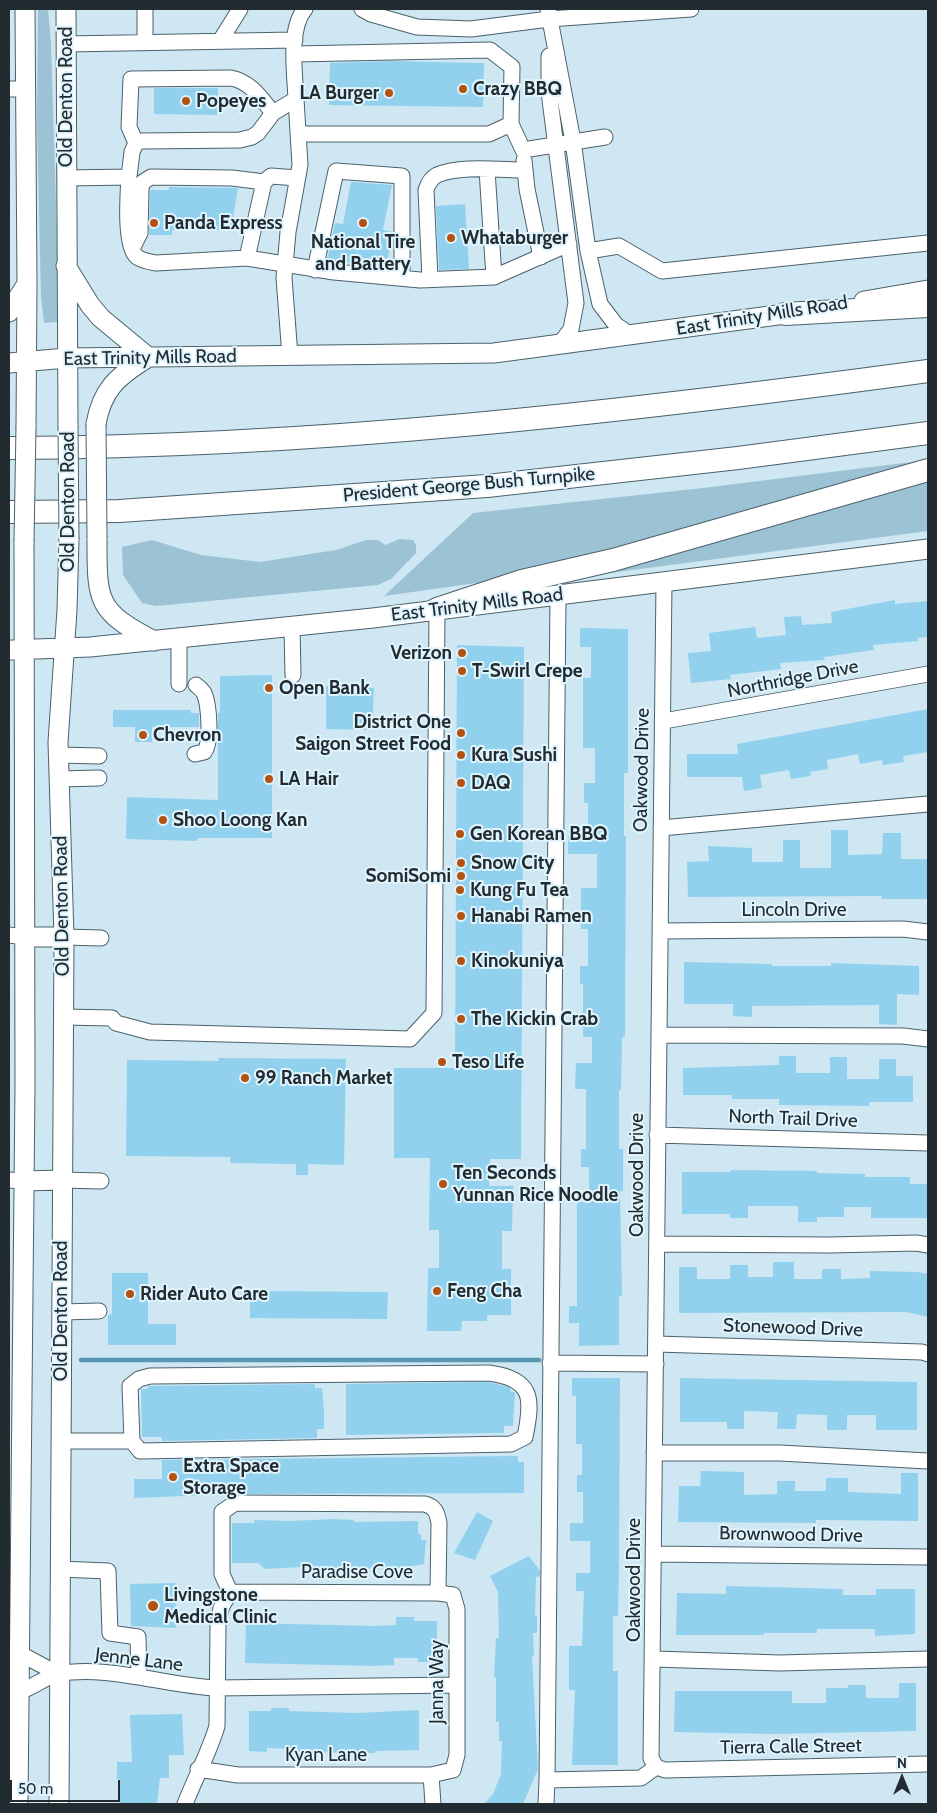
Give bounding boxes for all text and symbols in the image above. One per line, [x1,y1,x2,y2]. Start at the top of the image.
street label: Old Denton Road [55,27,77,167]
place label: Crazy BBQ [473,78,562,100]
place label: LA Burger [299,82,379,104]
marker: Crazy BBQ [457,83,469,95]
marker: LA Burger [383,87,395,99]
place label: Popeyes [196,90,266,112]
marker: Popeyes [180,95,192,107]
place label: Panda Express [164,212,283,234]
marker: Panda Express [148,217,160,229]
marker: National Tire and Battery [357,217,369,229]
place label: Whataburger [461,227,568,249]
place label: National Tire and Battery [311,231,415,275]
marker: Whataburger [445,232,457,244]
street label: East Trinity Mills Road [675,291,849,341]
street label: East Trinity Mills Road [63,345,237,371]
street label: Old Denton Road [57,432,79,572]
street label: President George Bush Turnpike [342,463,596,507]
street label: East Trinity Mills Road [390,583,564,627]
place label: Verizon [390,642,452,664]
marker: Verizon [456,647,468,659]
street label: Northridge Drive [726,655,860,703]
place label: T-Swirl Crepe [472,660,583,682]
marker: T-Swirl Crepe [456,665,468,677]
place label: Open Bank [279,677,370,699]
marker: Open Bank [263,682,275,694]
street label: Oakwood Drive [630,708,654,832]
place label: District One Saigon Street Food [295,711,451,755]
place label: Chevron [153,724,222,746]
marker: District One Saigon Street Food [455,727,467,739]
marker: Chevron [137,729,149,741]
place label: Kura Sushi [471,744,557,766]
marker: Kura Sushi [455,749,467,761]
place label: LA Hair [279,768,339,790]
place label: DAQ [471,772,511,794]
marker: LA Hair [263,773,275,785]
marker: DAQ [455,777,467,789]
place label: Shoo Loong Kan [173,809,307,831]
marker: Shoo Loong Kan [157,814,169,826]
place label: Gen Korean BBQ [470,823,607,845]
marker: Gen Korean BBQ [454,828,466,840]
street label: Old Denton Road [49,836,75,976]
place label: Snow City [471,852,554,874]
marker: Snow City [455,857,467,869]
place label: SomiSomi [365,865,451,887]
marker: SomiSomi [455,870,467,882]
place label: Kung Fu Tea [470,879,569,901]
marker: Kung Fu Tea [454,884,466,896]
street label: Lincoln Drive [741,899,847,921]
place label: Hanabi Ramen [471,905,592,927]
marker: Hanabi Ramen [455,910,467,922]
place label: Kinokuniya [471,950,564,972]
marker: Kinokuniya [455,955,467,967]
place label: The Kickin Crab [471,1008,598,1030]
marker: The Kickin Crab [455,1013,467,1025]
place label: Teso Life [452,1051,524,1073]
marker: Teso Life [436,1056,448,1068]
place label: 99 Ranch Market [255,1067,392,1089]
marker: 99 Ranch Market [239,1072,251,1084]
street label: North Trail Drive [728,1105,858,1133]
street label: Oakwood Drive [626,1113,648,1237]
place label: Ten Seconds Yunnan Rice Noodle [453,1162,618,1206]
marker: Ten Seconds Yunnan Rice Noodle [437,1178,449,1190]
street label: Old Denton Road [50,1241,72,1381]
place label: Feng Cha [447,1280,522,1302]
place label: Rider Auto Care [140,1283,268,1305]
marker: Feng Cha [431,1285,443,1297]
marker: Rider Auto Care [124,1288,136,1300]
street label: Stonewood Drive [723,1314,863,1342]
place label: Extra Space Storage [183,1455,279,1499]
marker: Extra Space Storage [167,1471,179,1483]
street label: Oakwood Drive [623,1518,645,1642]
street label: Brownwood Drive [719,1522,863,1548]
street label: Paradise Cove [301,1561,413,1583]
place label: Livingstone Medical Clinic [164,1584,277,1628]
marker: Livingstone Medical Clinic [146,1599,160,1613]
street label: Janna Way [426,1640,448,1724]
street label: Jenne Lane [94,1643,184,1677]
street label: Tierra Calle Street [720,1734,862,1760]
street label: Kyan Lane [285,1744,367,1766]
north arrow [877,1753,927,1803]
text: N [897,1754,907,1772]
scale bar [12,1770,122,1802]
text: 50 m [18,1780,53,1798]

